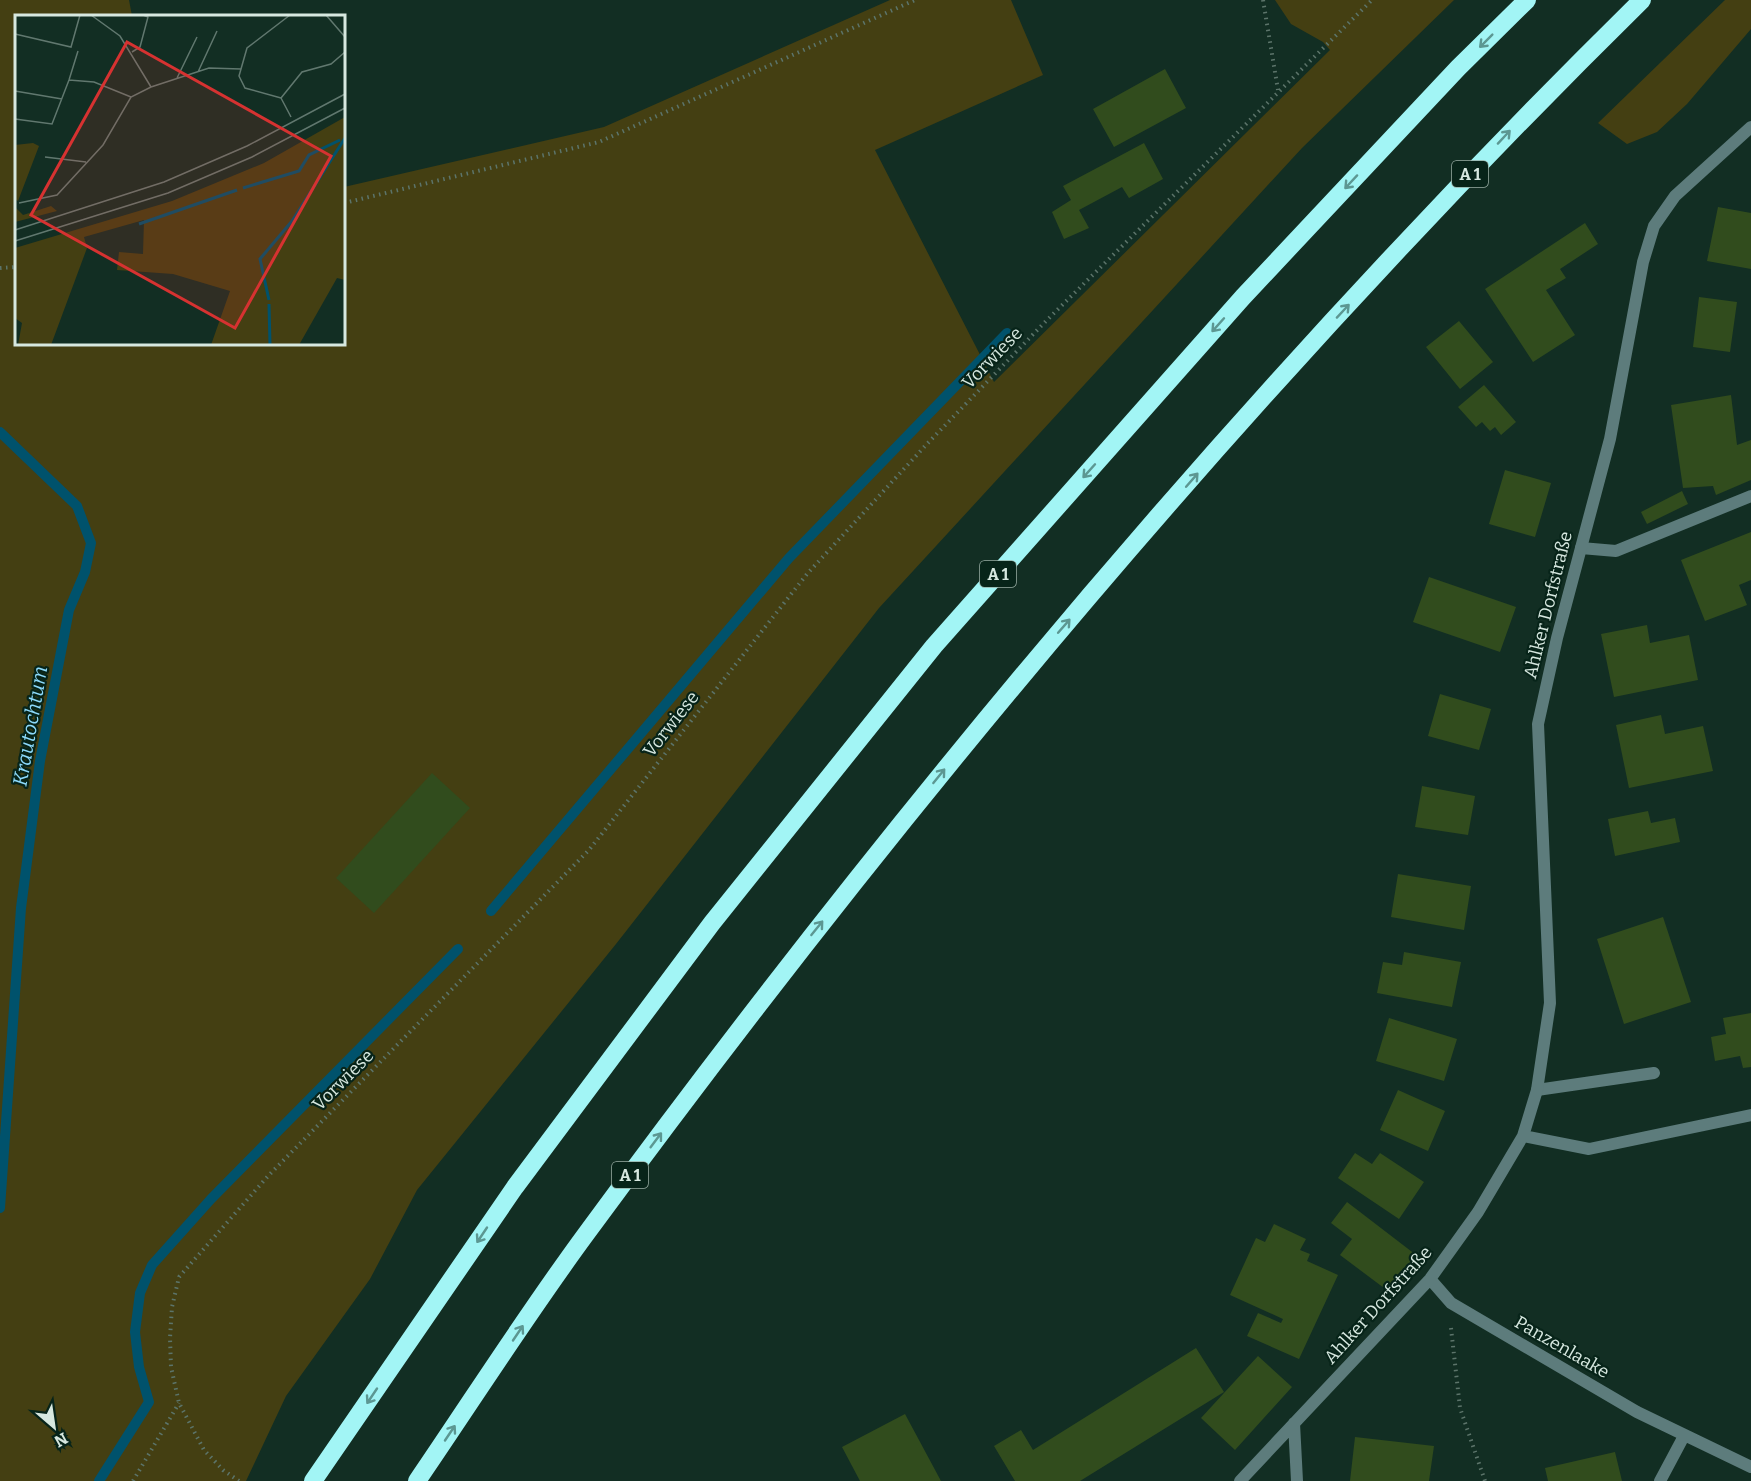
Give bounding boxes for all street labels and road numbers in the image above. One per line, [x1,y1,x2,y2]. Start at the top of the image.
road number: A 1 [1452,161,1488,187]
street label: Vorwiese [957,322,1027,394]
street label: Ahlker Dorfstraße [1519,529,1577,681]
road number: A 1 [980,561,1016,587]
street label: Vorwiese [638,687,704,761]
street label: Vorwiese [308,1045,378,1115]
road number: A 1 [612,1162,648,1188]
street label: Ahlker Dorfstraße [1319,1242,1437,1368]
street label: Panzenlaake [1511,1311,1613,1383]

